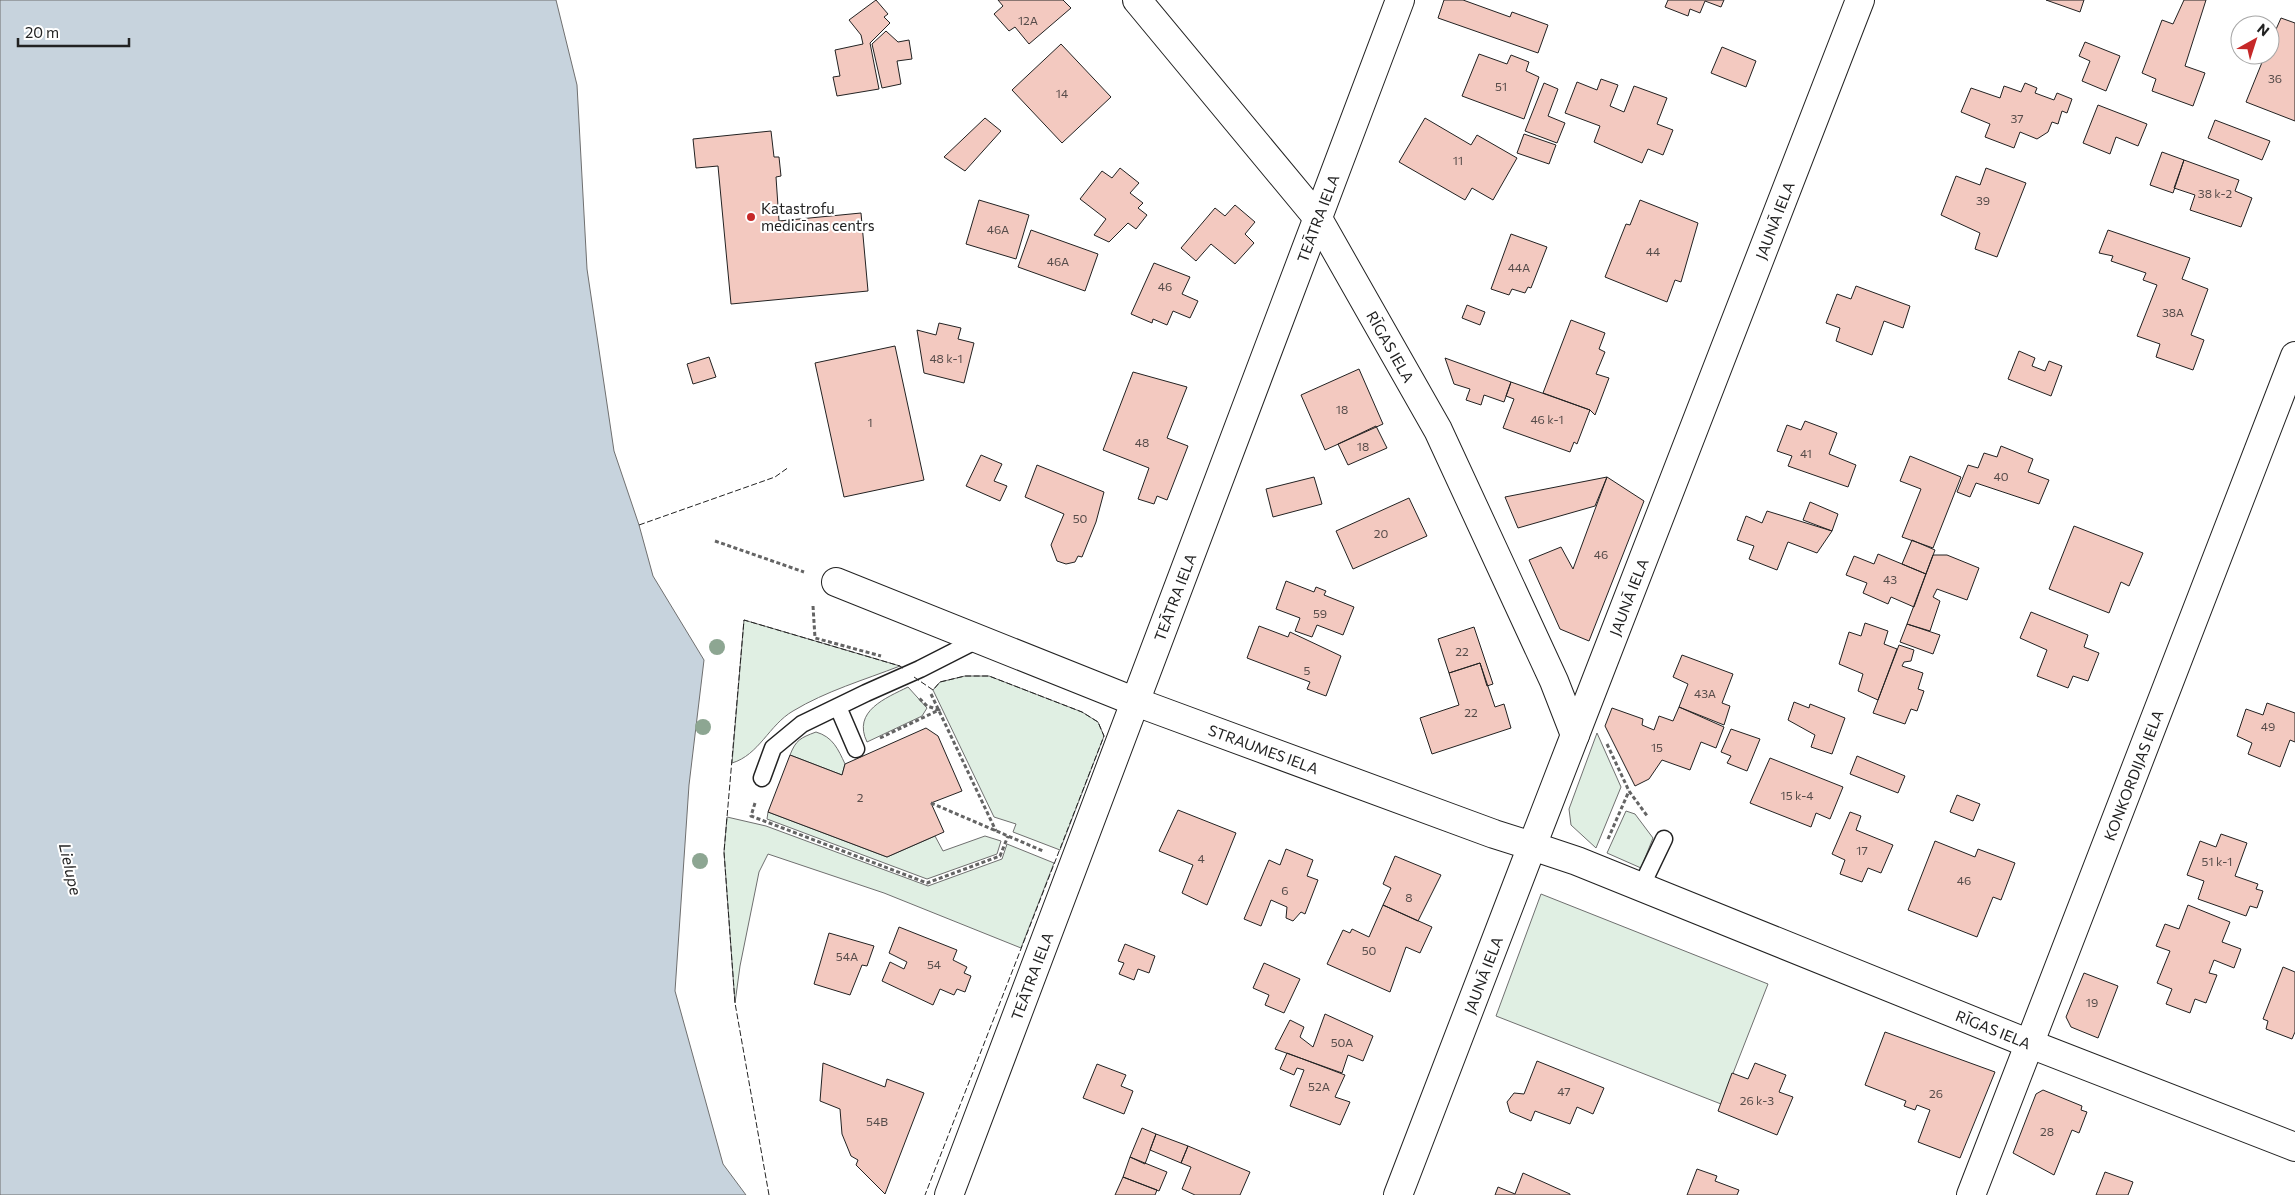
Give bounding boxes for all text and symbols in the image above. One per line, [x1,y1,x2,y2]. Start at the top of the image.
house number: 12A [1018,13,1038,27]
scale bar [18,15,129,47]
north arrow [2230,15,2280,65]
text: N [2254,20,2273,39]
text: 20 m [25,23,59,41]
house number: 36 [2268,71,2282,85]
house number: 51 [1495,79,1507,93]
house number: 14 [1056,86,1068,100]
house number: 37 [2010,111,2024,125]
house number: 11 [1453,153,1463,167]
street label: TEĀTRA IELA [1293,172,1342,265]
street label: JAUNĀ IELA [1751,179,1798,262]
house number: 38 k-2 [2198,186,2233,200]
house number: 39 [1976,193,1990,207]
place label: Katastrofu medicīnas centrs [761,199,875,234]
marker: Katastrofu medicīnas centrs [745,211,757,223]
house number: 46A [987,222,1009,236]
house number: 44 [1646,244,1660,258]
house number: 46A [1047,254,1069,268]
house number: 44A [1508,260,1530,274]
house number: 46 [1158,279,1172,293]
house number: 38A [2162,305,2184,319]
street label: RĪGAS IELA [1363,308,1418,386]
house number: 48 k-1 [929,351,963,365]
house number: 18 [1336,402,1348,416]
house number: 46 k-1 [1530,412,1564,426]
house number: 1 [867,415,873,429]
house number: 48 [1135,435,1149,449]
house number: 18 [1357,439,1369,453]
house number: 41 [1800,446,1812,460]
house number: 40 [1993,469,2009,483]
house number: 50 [1073,511,1088,525]
house number: 20 [1374,526,1388,540]
house number: 46 [1594,547,1608,561]
street label: TEĀTRA IELA [1150,551,1199,644]
street label: JAUNĀ IELA [1605,556,1652,638]
house number: 43 [1883,572,1897,586]
house number: 59 [1313,606,1327,620]
house number: 22 [1455,644,1469,658]
house number: 5 [1304,663,1311,677]
house number: 43A [1694,686,1716,700]
house number: 22 [1464,705,1478,719]
street label: KONKORDIJAS IELA [2100,707,2167,843]
house number: 49 [2261,719,2275,733]
street label: STRAUMES IELA [1206,720,1321,778]
house number: 15 [1651,740,1663,754]
house number: 15 k-4 [1781,788,1813,802]
house number: 2 [857,790,864,804]
water label: Lielupe [56,841,86,897]
house number: 17 [1856,843,1868,857]
house number: 4 [1197,851,1205,865]
house number: 51 k-1 [2202,854,2232,868]
house number: 46 [1957,873,1971,887]
house number: 6 [1281,883,1289,897]
house number: 8 [1405,890,1413,904]
street label: TEĀTRA IELA [1007,930,1056,1023]
street label: JAUNĀ IELA [1460,934,1506,1016]
house number: 50 [1362,943,1377,957]
house number: 54A [836,949,858,963]
house number: 54 [927,957,941,971]
house number: 19 [2086,995,2098,1009]
street label: RĪGAS IELA [1953,1006,2034,1052]
house number: 50A [1331,1035,1353,1049]
house number: 52A [1308,1079,1330,1093]
house number: 47 [1557,1084,1571,1098]
house number: 26 [1929,1086,1943,1100]
house number: 26 k-3 [1740,1093,1774,1107]
house number: 54B [866,1114,888,1128]
house number: 28 [2040,1124,2054,1138]

